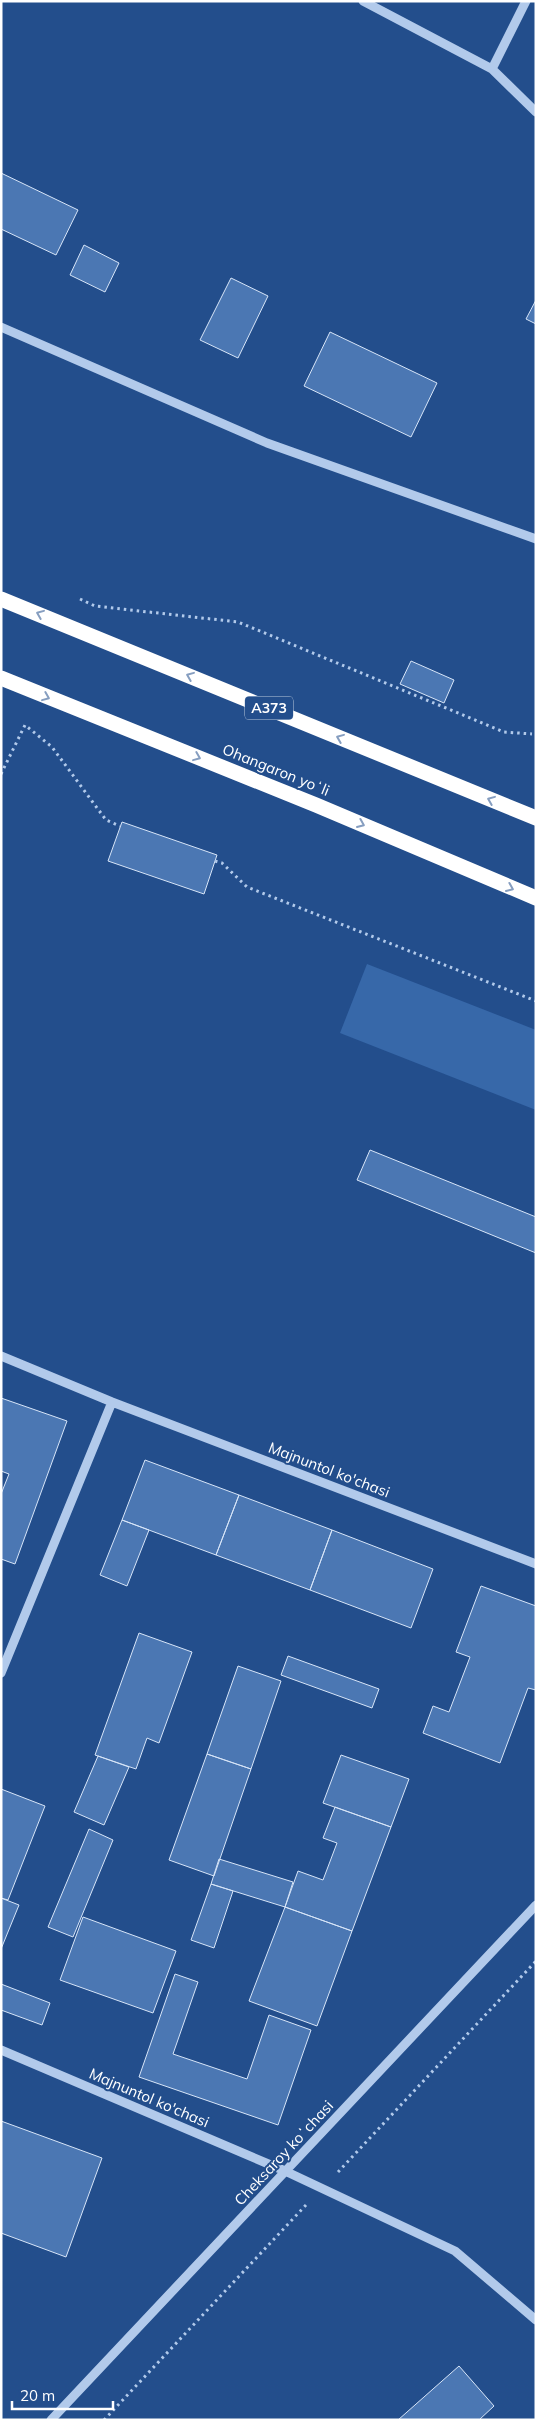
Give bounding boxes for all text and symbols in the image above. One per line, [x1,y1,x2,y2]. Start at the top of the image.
one-way arrow [36,610,45,620]
one-way arrow [186,672,195,682]
one-way arrow [41,690,50,701]
road number: A373 [245,696,293,720]
one-way arrow [336,733,345,744]
street label: Ohangaron yoʻli [220,739,333,800]
one-way arrow [192,751,201,761]
one-way arrow [487,795,496,806]
one-way arrow [356,817,365,828]
one-way arrow [506,882,514,892]
street label: Majnuntol ko'chasi [266,1438,393,1501]
street label: Majnuntol ko'chasi [86,2064,212,2131]
street label: Cheksaroy koʻchasi [230,2096,337,2209]
scale bar [12,2378,114,2410]
text: 20 m [20,2386,55,2405]

